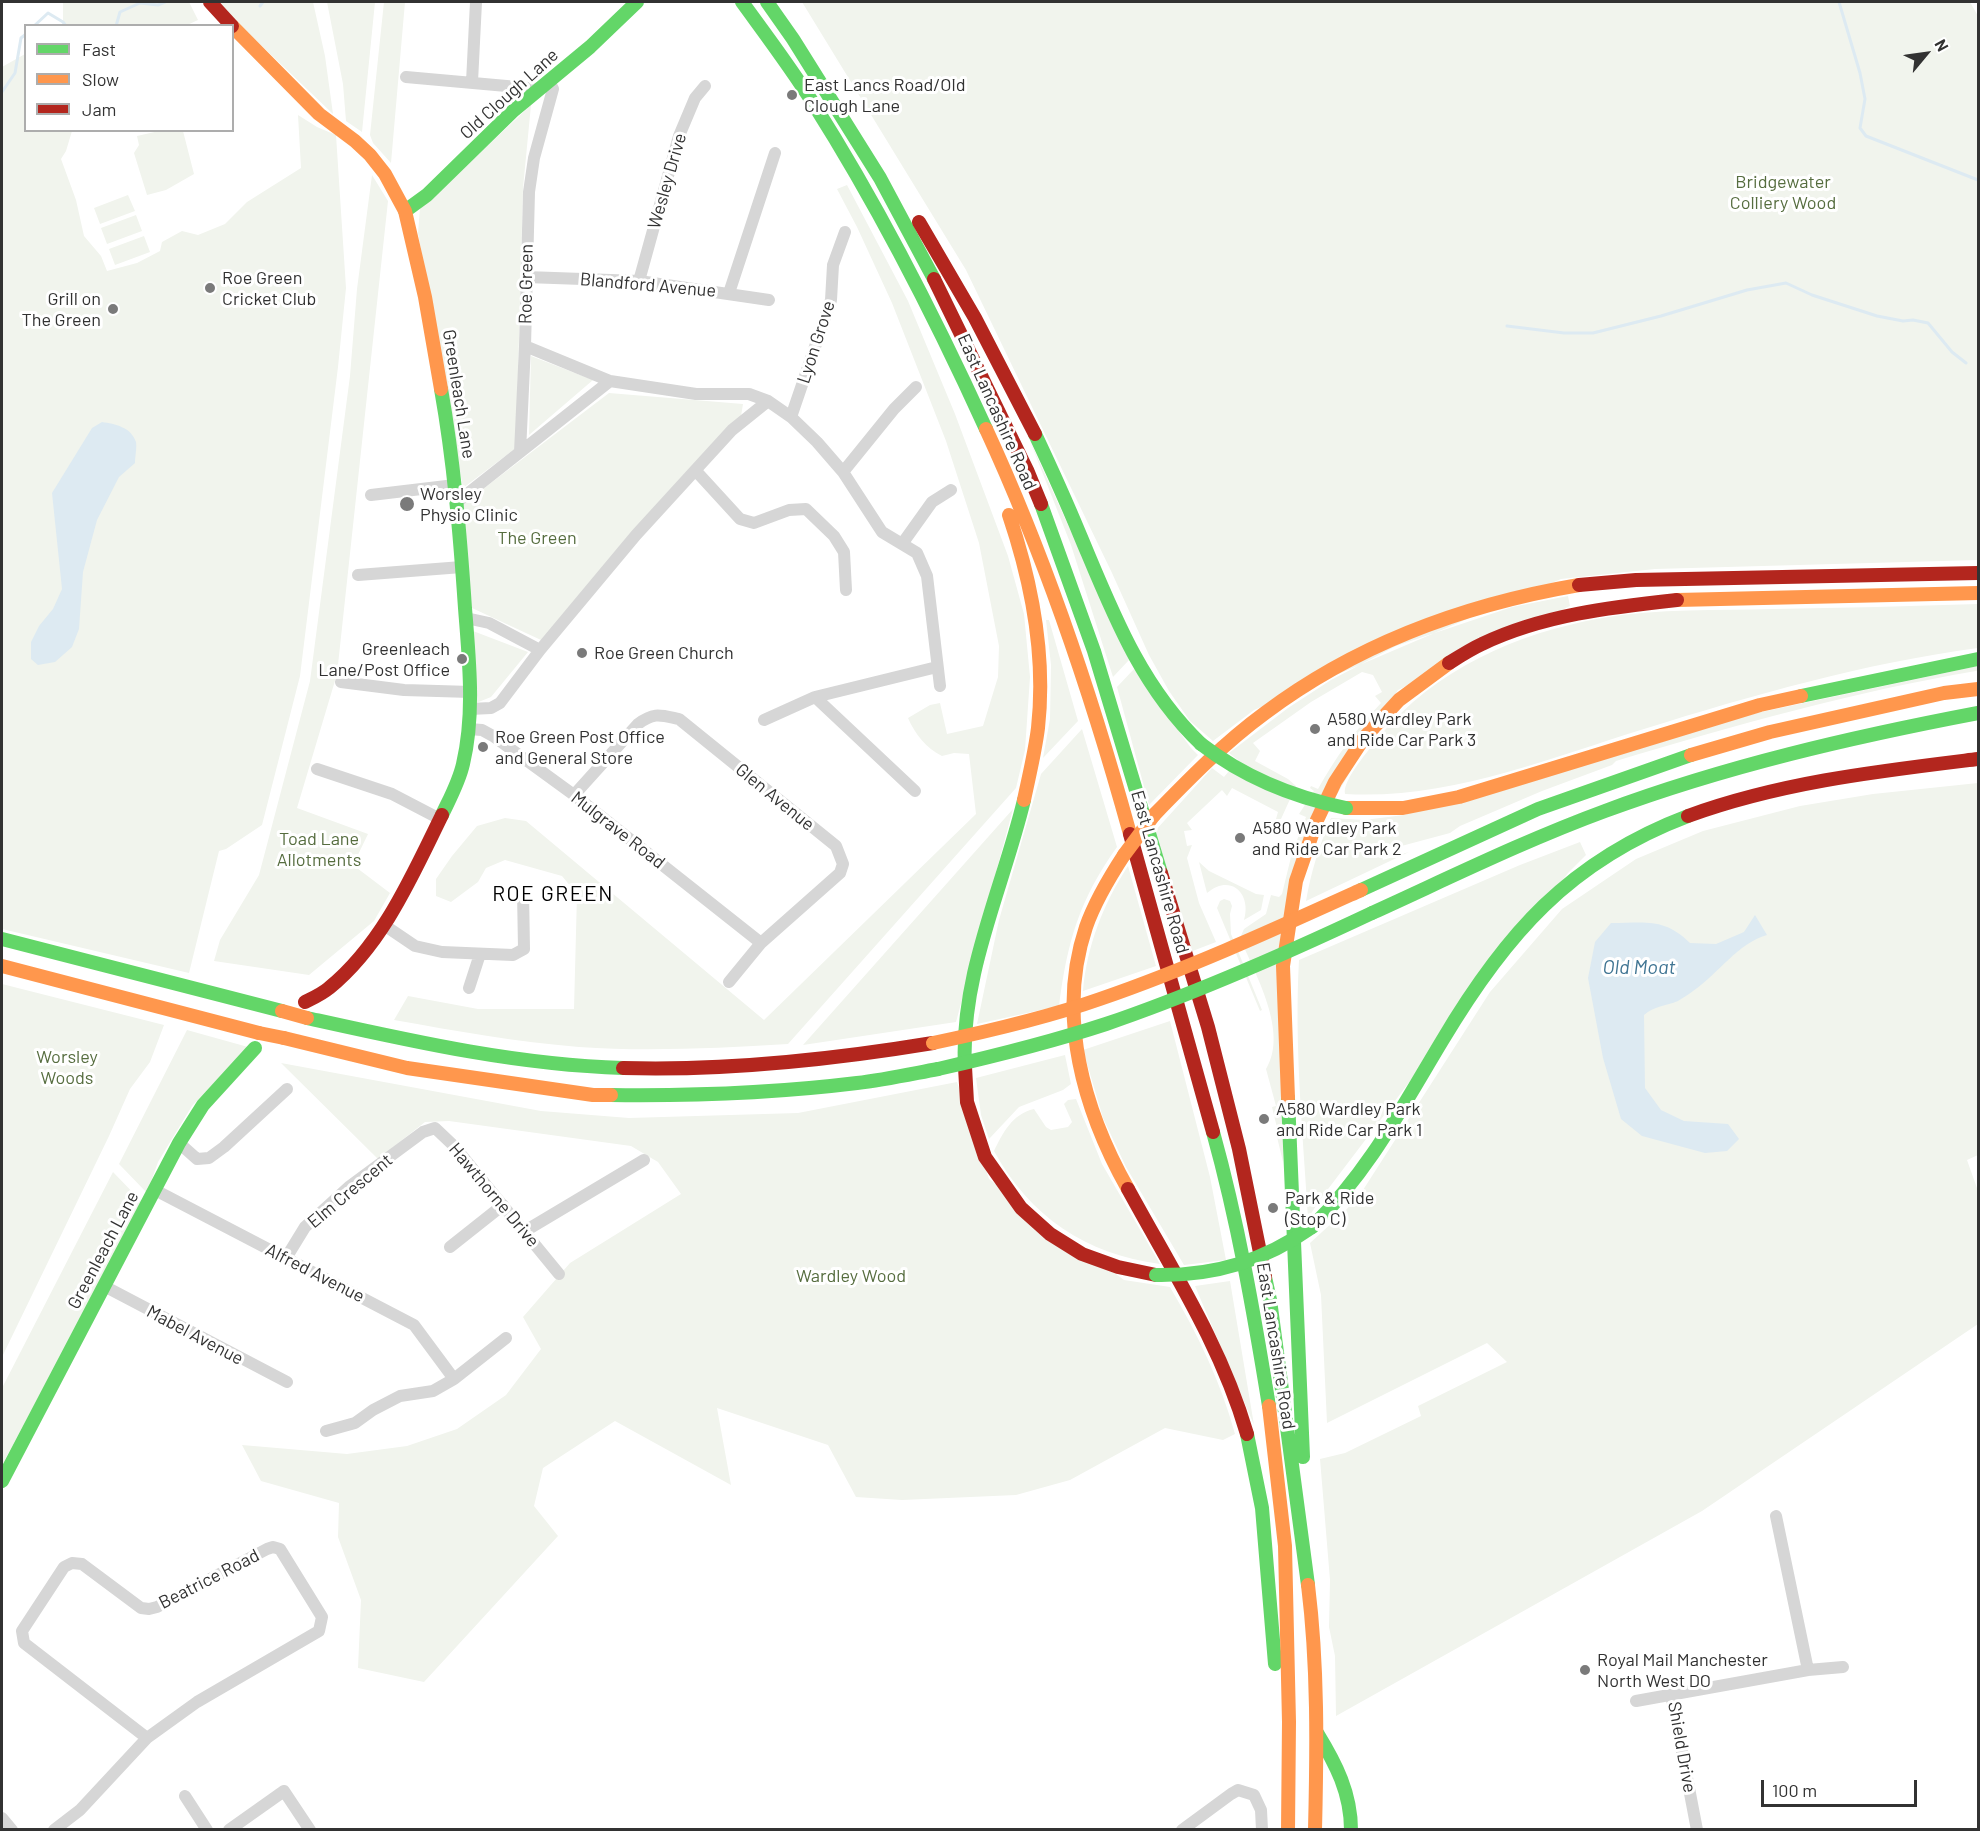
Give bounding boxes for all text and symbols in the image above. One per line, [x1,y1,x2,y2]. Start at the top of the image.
legend [24,24,234,132]
north arrow [1896,24,1956,84]
text: N [1931,36,1953,54]
text: Fast [82,38,116,60]
street label: Old Clough Lane [455,44,563,144]
text: Slow [82,68,119,90]
place label: East Lancs Road/Old Clough Lane [804,74,965,116]
marker: East Lancs Road/Old Clough Lane [785,88,799,102]
text: Jam [82,98,116,120]
street label: Wesley Drive [643,131,691,231]
park label: Bridgewater Colliery Wood [1730,171,1836,213]
street label: Roe Green [515,244,537,324]
place label: Roe Green Cricket Club [222,267,316,310]
street label: Blandford Avenue [579,268,717,302]
marker: Roe Green Cricket Club [203,281,217,295]
place label: Grill on The Green [22,288,101,330]
street label: Lyon Grove [792,298,840,386]
marker: Grill on The Green [106,302,120,316]
street label: Greenleach Lane [438,328,480,460]
street label: East Lancashire Road [953,330,1041,494]
place label: Worsley Physio Clinic [420,483,518,526]
marker: Worsley Physio Clinic [398,495,416,513]
park label: The Green [497,527,577,549]
place label: Greenleach Lane/Post Office [318,638,450,680]
place label: Roe Green Church [594,642,734,664]
marker: Roe Green Church [575,646,589,660]
marker: Greenleach Lane/Post Office [455,652,469,666]
place label: A580 Wardley Park and Ride Car Park 3 [1327,708,1476,750]
marker: A580 Wardley Park and Ride Car Park 3 [1308,722,1322,736]
place label: Roe Green Post Office and General Store [495,726,665,768]
marker: Roe Green Post Office and General Store [476,740,490,754]
street label: Glen Avenue [731,759,819,835]
street label: Mulgrave Road [567,787,669,873]
street label: East Lancashire Road [1126,788,1194,956]
place label: A580 Wardley Park and Ride Car Park 2 [1252,817,1402,860]
park label: Toad Lane Allotments [277,828,361,870]
marker: A580 Wardley Park and Ride Car Park 2 [1233,831,1247,845]
district label: ROE GREEN [492,881,614,907]
water label: Old Moat [1602,955,1676,979]
park label: Worsley Woods [36,1046,98,1088]
place label: A580 Wardley Park and Ride Car Park 1 [1276,1098,1422,1140]
marker: A580 Wardley Park and Ride Car Park 1 [1257,1112,1271,1126]
street label: Hawthorne Drive [444,1139,544,1251]
street label: Elm Crescent [303,1149,397,1233]
street label: Greenleach Lane [63,1187,143,1313]
place label: Park & Ride (Stop C) [1285,1187,1374,1230]
marker: Park & Ride (Stop C) [1266,1201,1280,1215]
street label: Alfred Avenue [262,1239,368,1307]
street label: East Lancashire Road [1252,1261,1300,1431]
park label: Wardley Wood [796,1265,906,1287]
street label: Mabel Avenue [143,1301,247,1369]
street label: Beatrice Road [155,1544,263,1614]
place label: Royal Mail Manchester North West DO [1597,1649,1768,1692]
marker: Royal Mail Manchester North West DO [1578,1663,1592,1677]
street label: Shield Drive [1663,1700,1701,1794]
scale bar [1764,1768,1920,1806]
text: 100 m [1772,1779,1817,1801]

